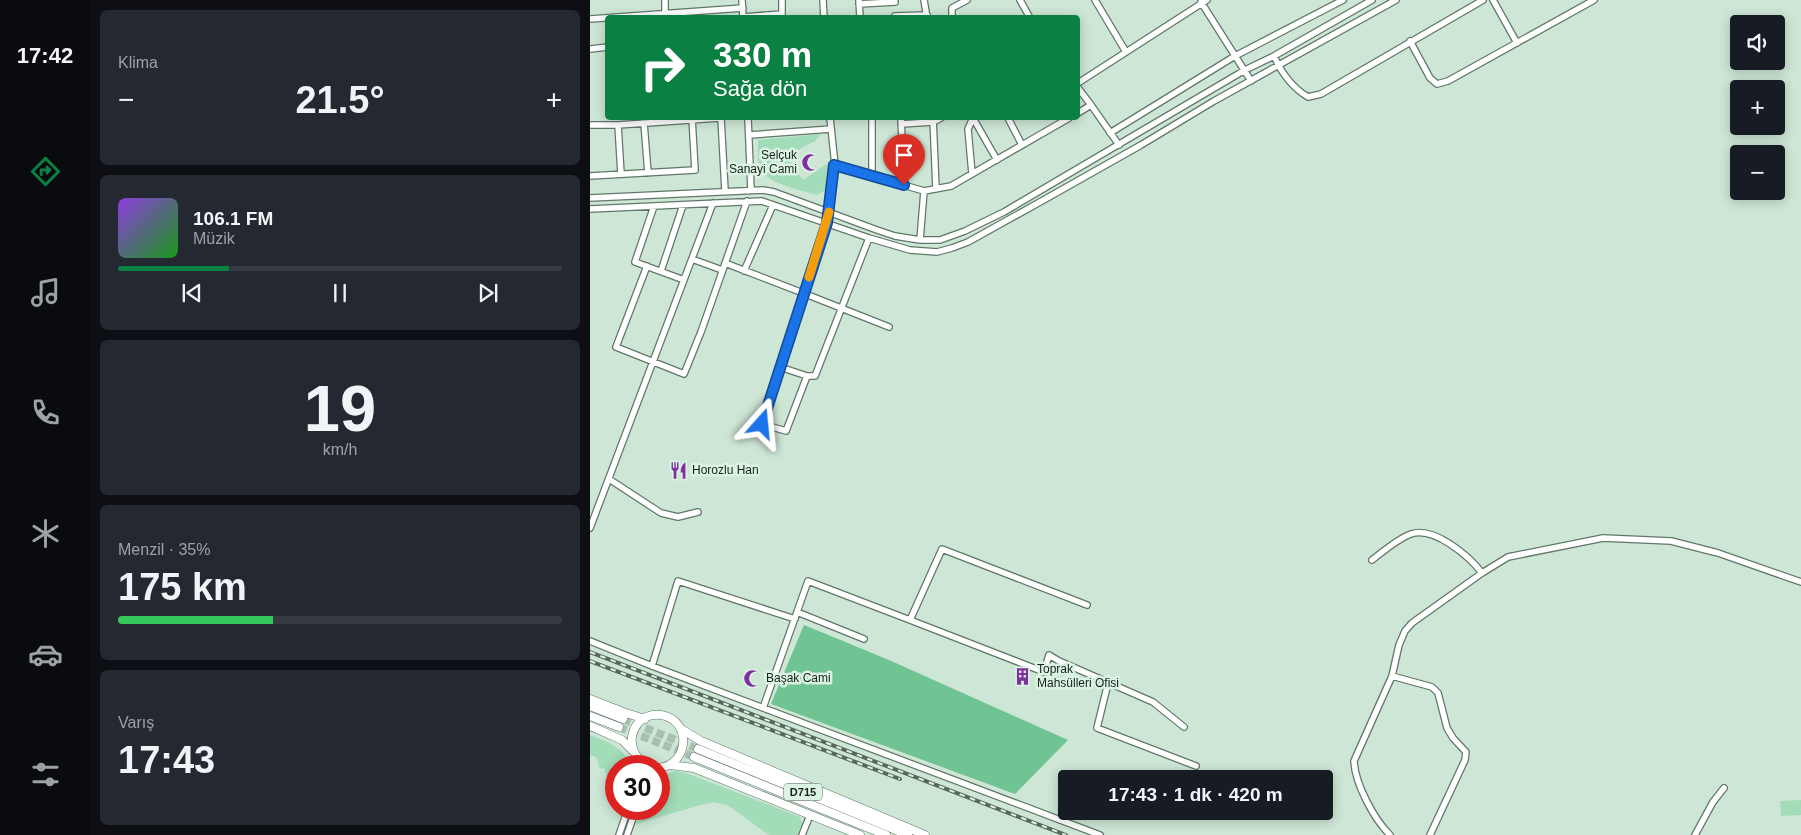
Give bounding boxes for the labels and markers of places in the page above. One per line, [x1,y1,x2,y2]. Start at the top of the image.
pin [883,134,925,185]
place label: Selçuk Sanayi Cami [729,148,798,176]
mosque icon: Selçuk Sanayi Cami [801,152,821,172]
restaurant icon: Horozlu Han [668,460,688,480]
place label: Horozlu Han [692,463,759,477]
place label: Toprak Mahsülleri Ofisi [1037,662,1119,690]
building icon: Toprak Mahsülleri Ofisi [1013,666,1033,686]
mosque icon: Başak Cami [742,668,762,688]
place label: Başak Cami [766,671,831,685]

